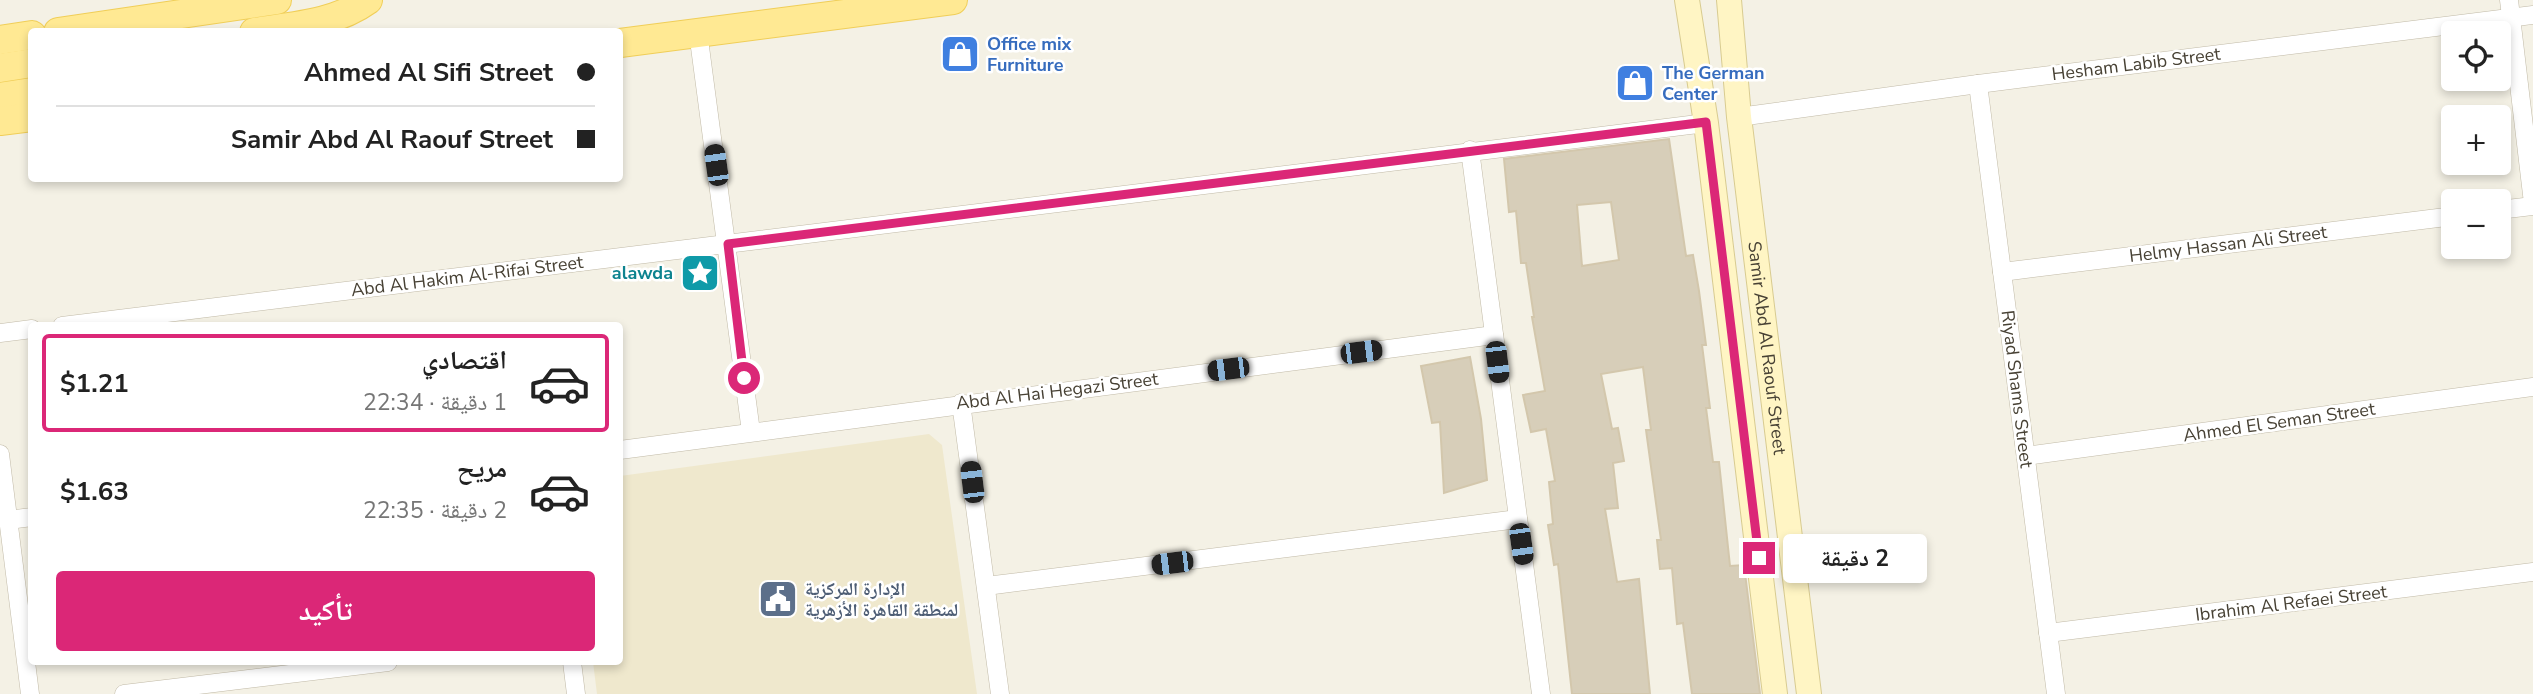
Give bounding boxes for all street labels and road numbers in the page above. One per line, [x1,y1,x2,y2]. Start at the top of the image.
street label: Hesham Labib Street [2050,42,2222,86]
street label: Helmy Hassan Ali Street [2128,220,2329,268]
street label: Samir Abd Al Raouf Street [1742,240,1792,457]
street label: Abd Al Hakim Al-Rifai Street [350,250,585,302]
street label: Riyad Shams Street [1995,309,2039,470]
street label: Abd Al Hai Hegazi Street [955,367,1160,415]
street label: Ahmed El Seman Street [2182,397,2377,447]
street label: Ibrahim Al Refaei Street [2194,579,2389,627]

